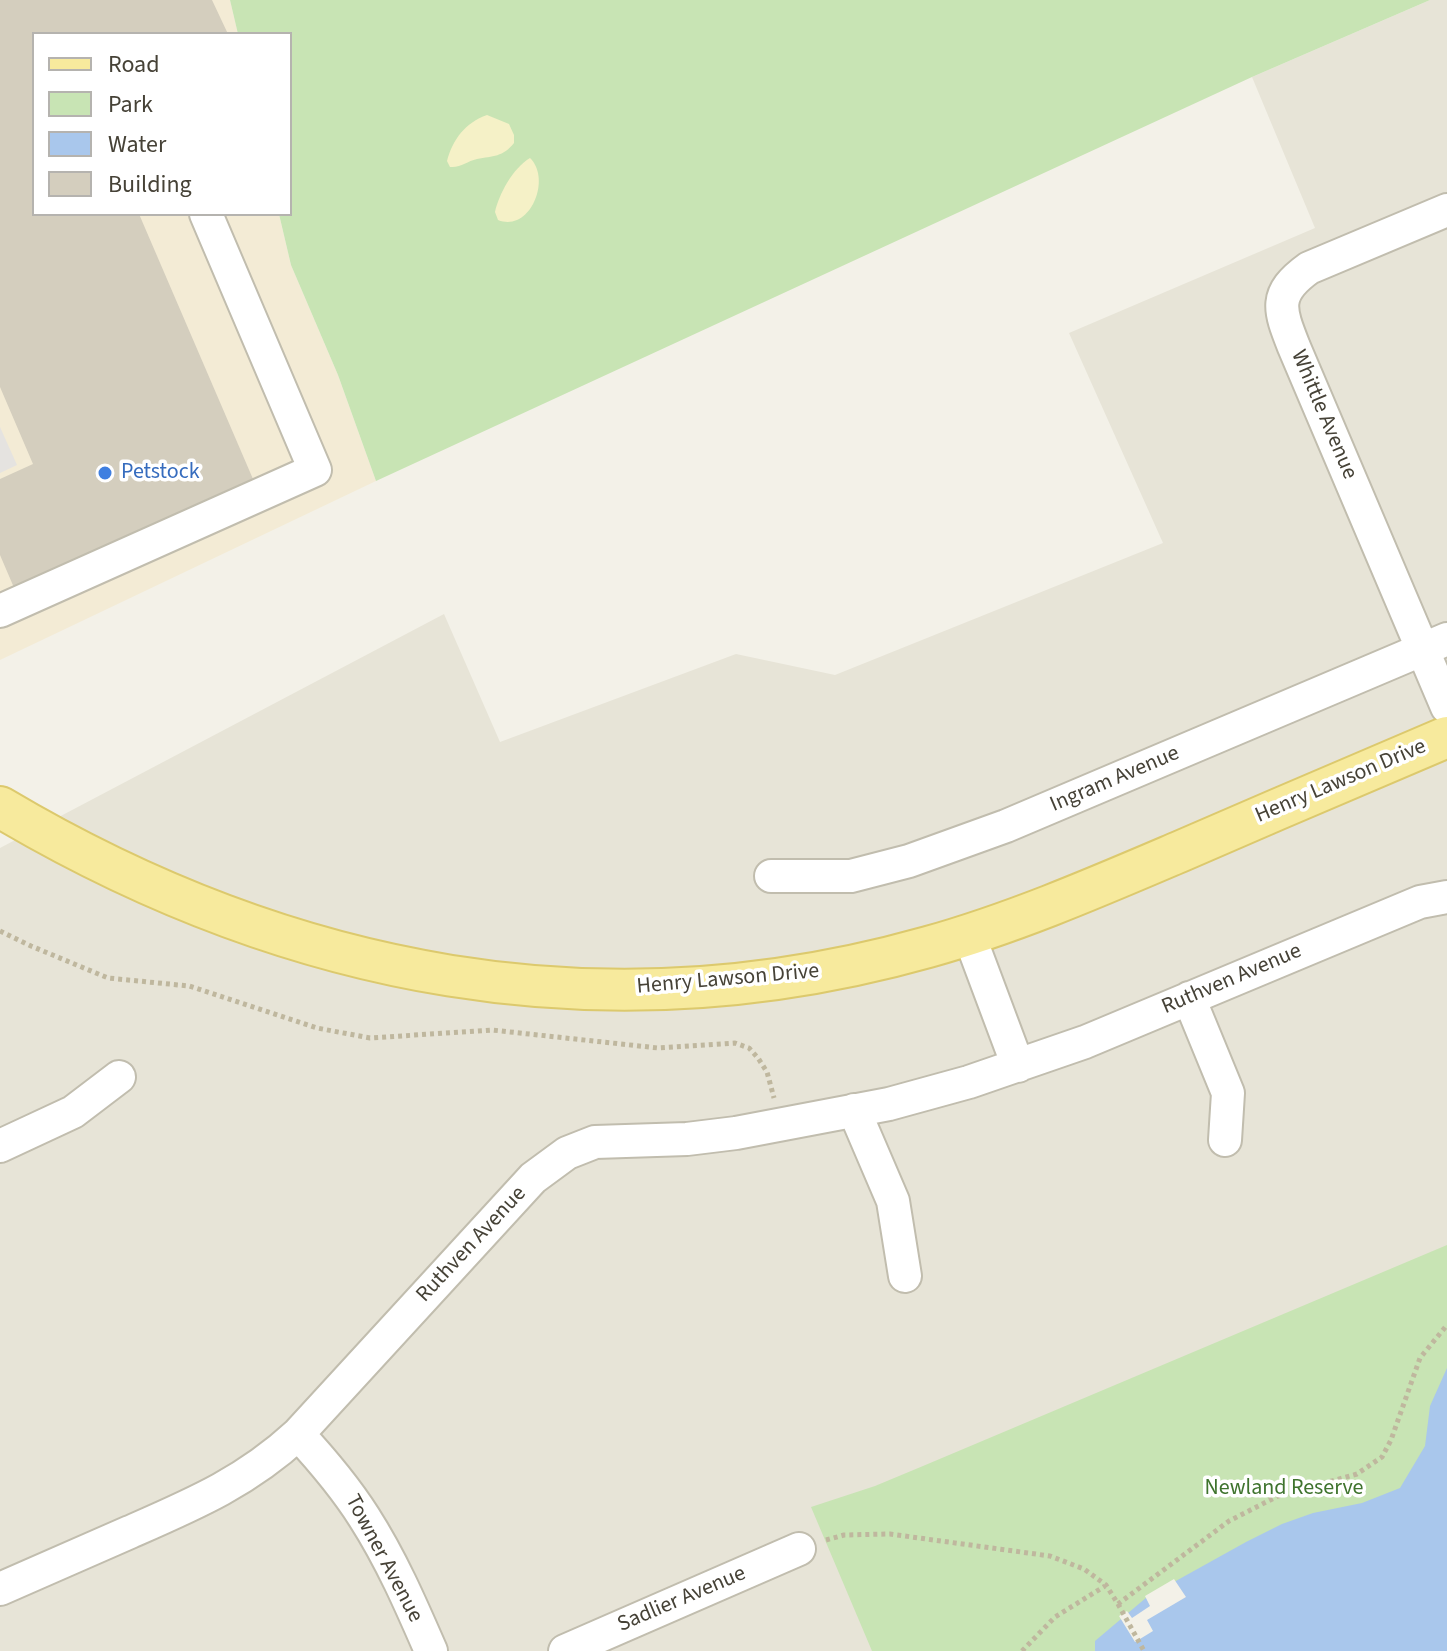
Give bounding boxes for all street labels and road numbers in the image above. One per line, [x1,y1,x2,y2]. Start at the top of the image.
street label: Whittle Avenue [1284,346,1362,484]
street label: Henry Lawson Drive [1252,734,1430,830]
street label: Ingram Avenue [1047,741,1183,819]
street label: Ruthven Avenue [1158,939,1306,1021]
street label: Henry Lawson Drive [636,959,820,1001]
street label: Ruthven Avenue [411,1181,533,1309]
street label: Towner Avenue [338,1491,428,1627]
street label: Sadlier Avenue [614,1561,750,1639]

